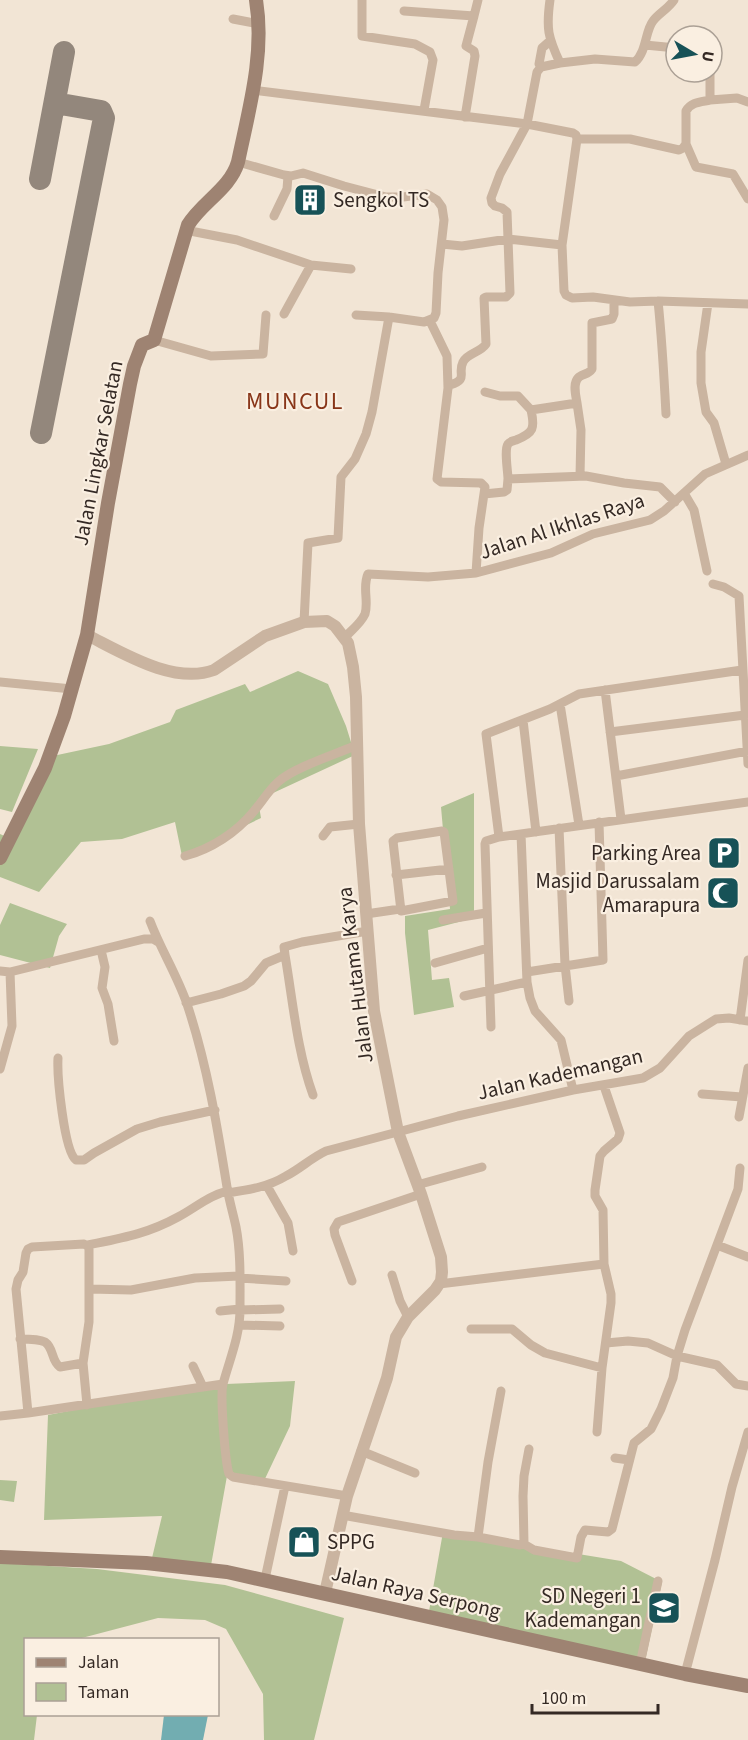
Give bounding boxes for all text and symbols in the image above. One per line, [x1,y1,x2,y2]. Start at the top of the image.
north arrow [664,24,724,84]
text: U [696,49,720,64]
building icon: Sengkol TS [292,182,328,218]
place label: Sengkol TS [333,185,429,215]
street label: Jalan Lingkar Selatan [65,358,131,548]
district label: MUNCUL [246,384,344,419]
street label: Jalan Al Ikhlas Raya [476,485,648,567]
parking icon: Parking Area [706,835,742,871]
place label: Parking Area [591,838,701,868]
place label: Masjid Darussalam Amarapura [535,866,700,920]
mosque icon: Masjid Darussalam Amarapura [705,875,741,911]
street label: Jalan Hutama Karya [329,885,381,1065]
street label: Jalan Kademangan [474,1040,646,1108]
shop icon: SPPG [286,1524,322,1560]
place label: SPPG [327,1527,375,1557]
street label: Jalan Raya Serpong [328,1558,504,1626]
place label: SD Negeri 1 Kademangan [524,1581,641,1635]
school or university icon: SD Negeri 1 Kademangan [646,1590,682,1626]
legend [24,1638,219,1716]
text: Jalan [78,1650,119,1675]
scale bar [532,1677,658,1715]
text: Taman [78,1680,129,1705]
text: 100 m [541,1686,586,1711]

